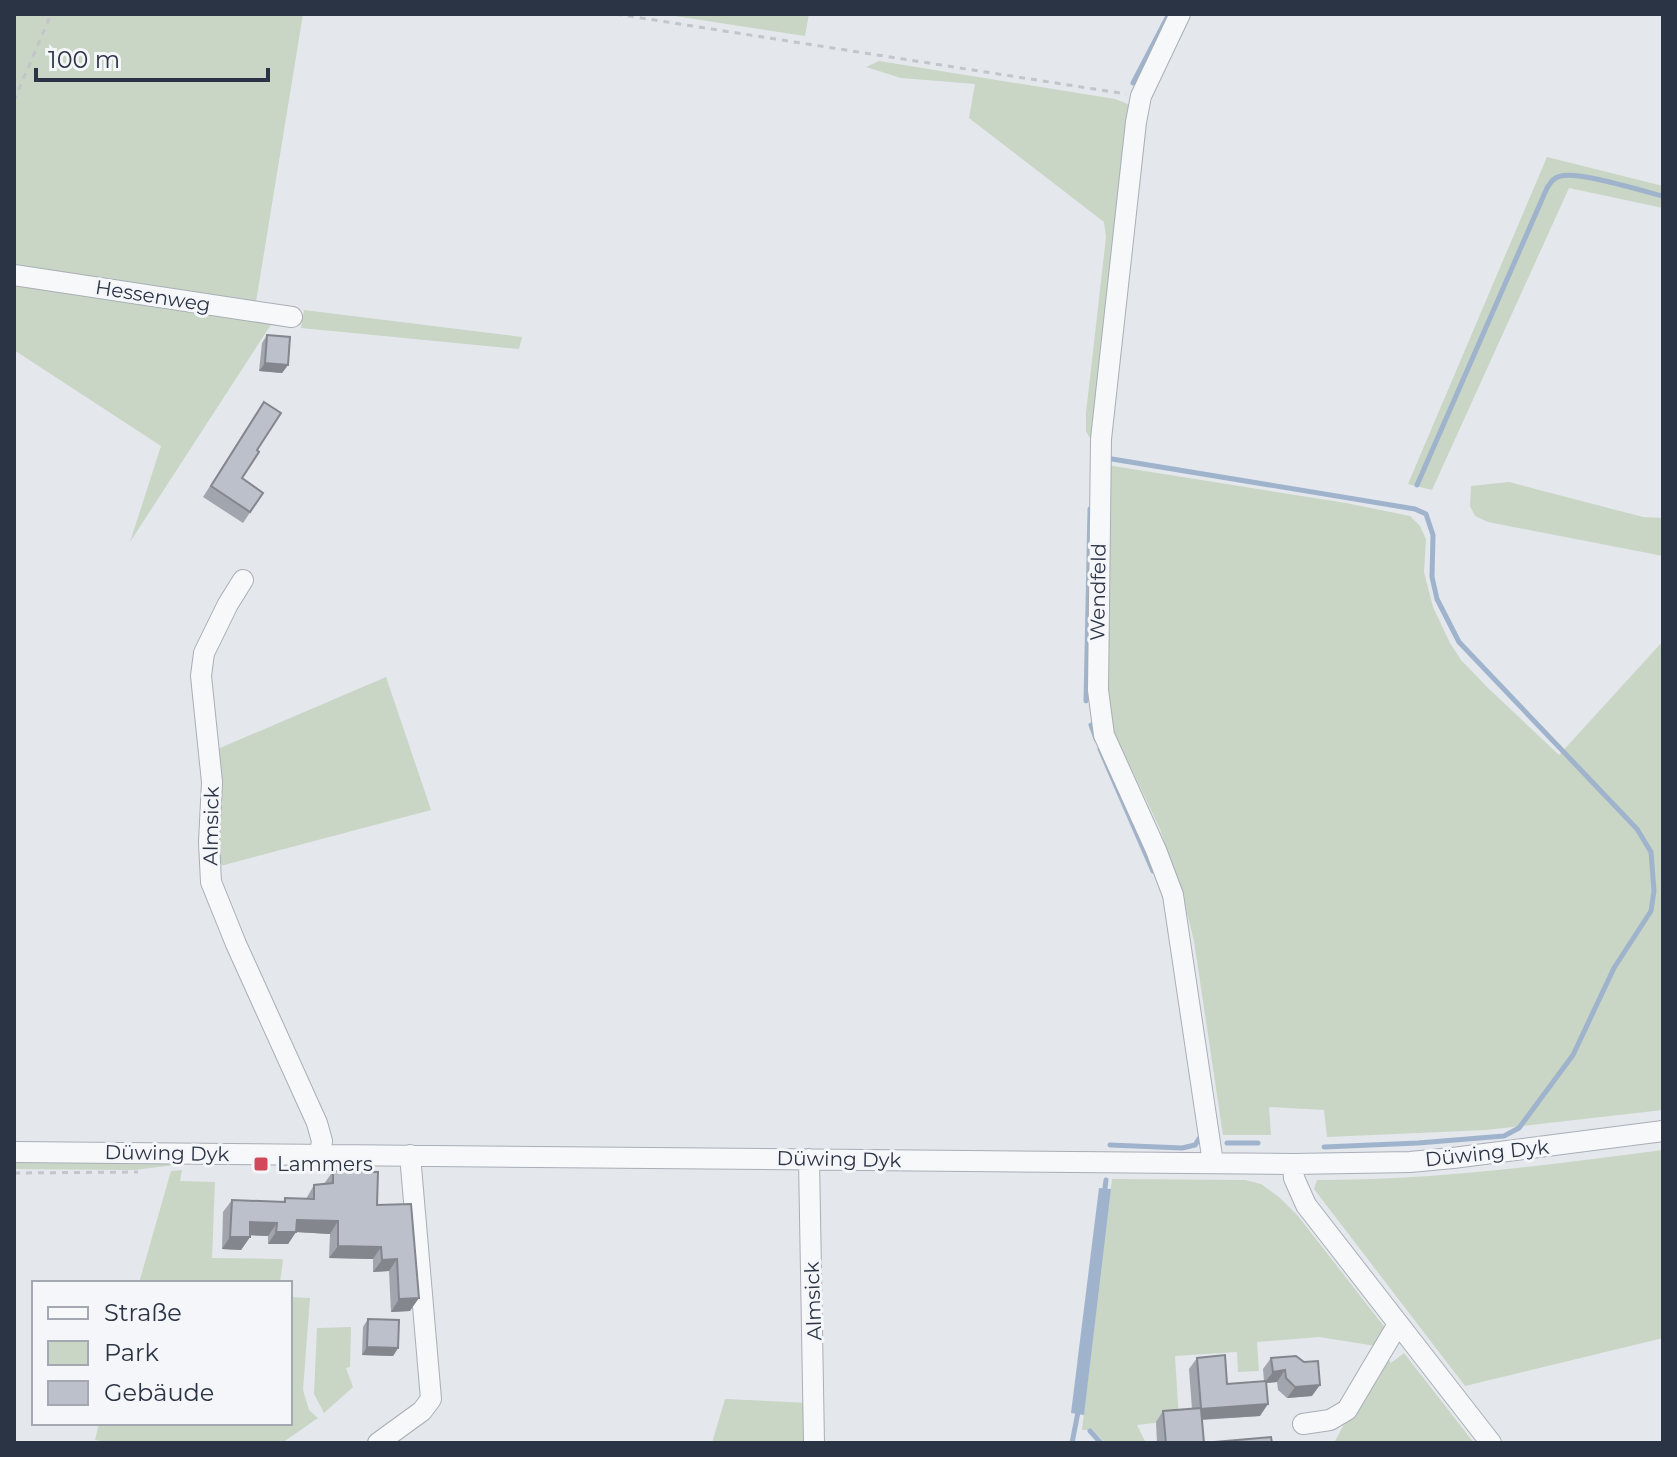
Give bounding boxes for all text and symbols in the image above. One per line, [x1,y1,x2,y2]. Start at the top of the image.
scale bar [36,32,268,82]
text: 100 m [48,45,120,74]
street label: Hessenweg [94,275,212,317]
street label: Wendfeld [1085,543,1111,641]
street label: Almsick [198,786,224,866]
street label: Düwing Dyk [1424,1135,1550,1171]
street label: Düwing Dyk [104,1140,230,1166]
street label: Düwing Dyk [776,1146,902,1172]
place label: Lammers [277,1152,373,1176]
marker: Lammers [252,1155,270,1173]
street label: Almsick [800,1261,826,1341]
legend [32,1281,292,1425]
text: Straße [104,1298,182,1327]
text: Park [104,1338,159,1367]
text: Gebäude [104,1378,214,1407]

